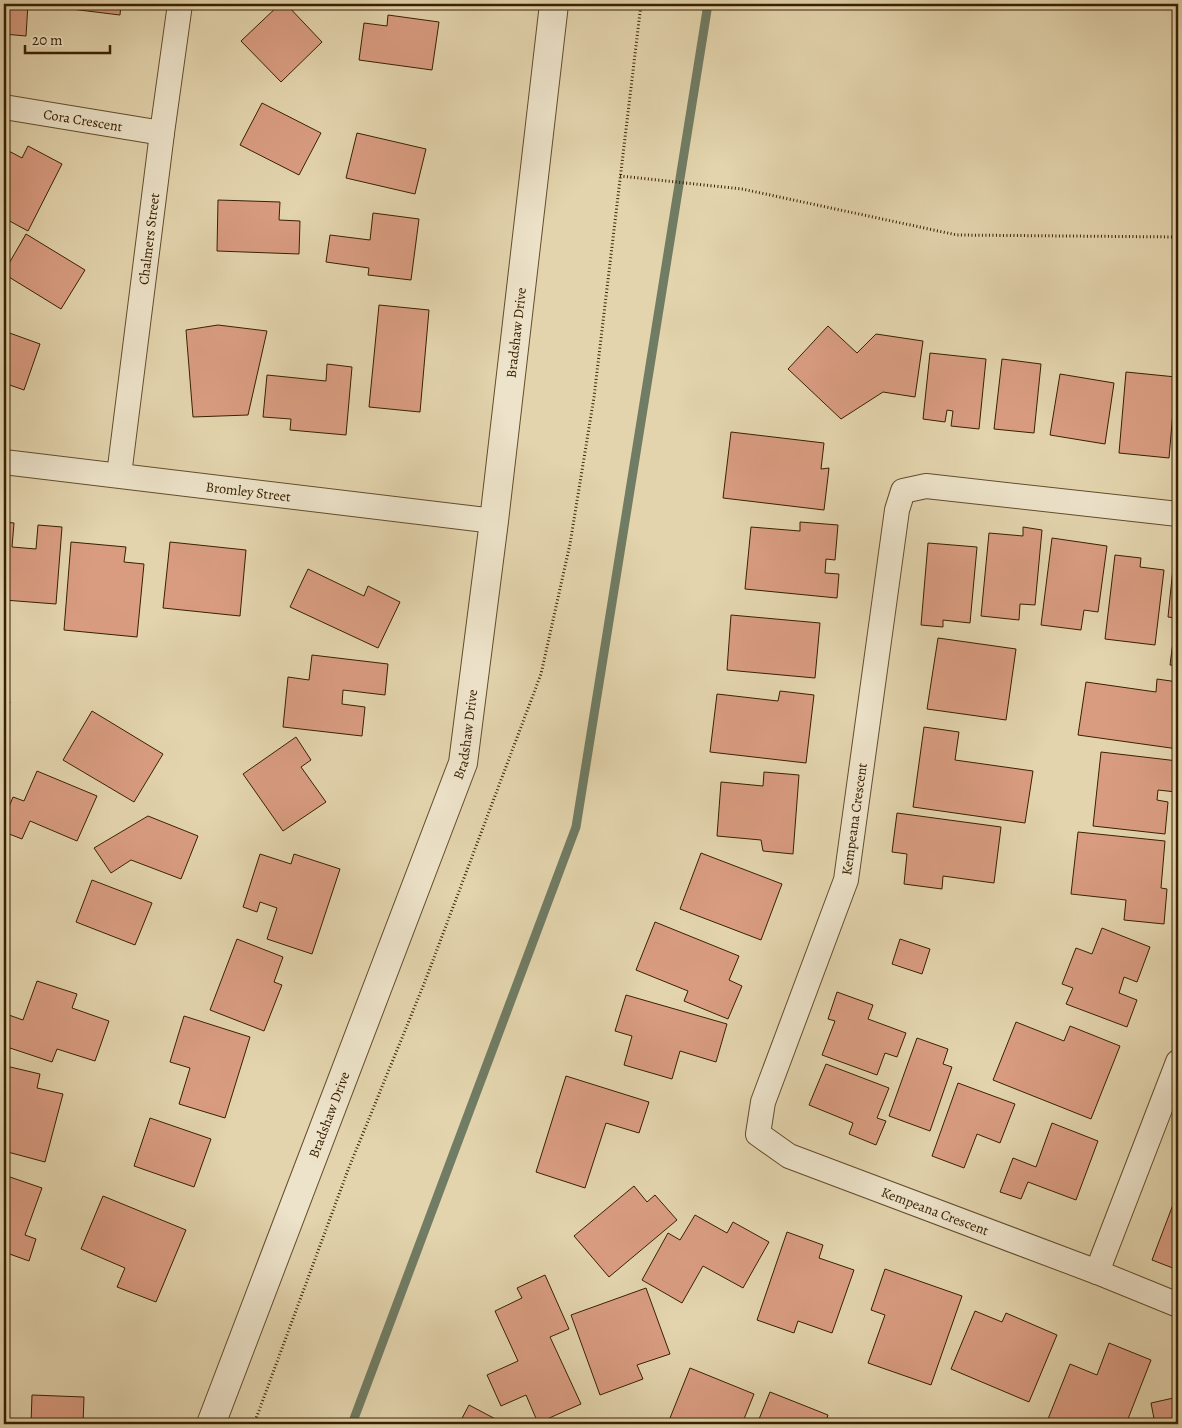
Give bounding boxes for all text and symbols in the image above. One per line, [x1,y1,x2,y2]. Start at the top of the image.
scale bar [25,22,110,54]
text: 20 m [32,30,63,50]
street label: Cora Crescent [42,105,124,136]
street label: Chalmers Street [134,192,164,286]
street label: Bradshaw Drive [502,286,531,379]
street label: Bromley Street [205,477,292,506]
street label: Bradshaw Drive [449,688,482,782]
street label: Kempeana Crescent [837,761,872,877]
street label: Bradshaw Drive [304,1069,354,1161]
street label: Kempeana Crescent [878,1183,992,1241]

